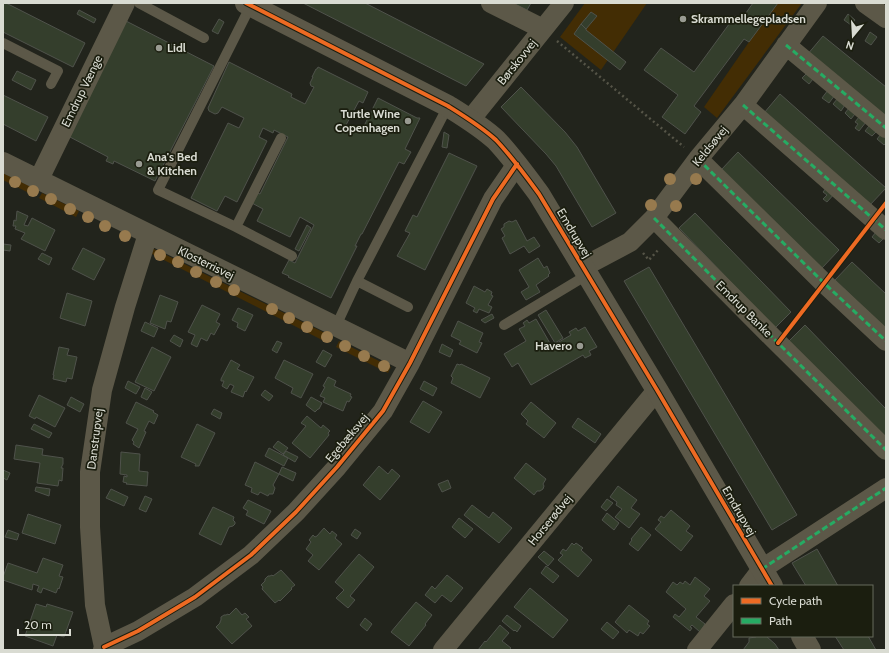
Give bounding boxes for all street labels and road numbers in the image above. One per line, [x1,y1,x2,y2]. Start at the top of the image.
street label: Børskovvej [494,36,540,88]
street label: Emdrup Vænge [58,52,105,129]
street label: Keldsøvej [689,122,731,169]
street label: Emdrupvej [554,205,595,260]
street label: Klosterrisvej [176,242,237,283]
street label: Emdrup Banke [713,277,776,340]
street label: Danstrupvej [83,408,106,470]
street label: Egebæksvej [322,410,371,465]
street label: Emdrupvej [719,483,760,538]
street label: Horserødvej [525,491,575,548]

